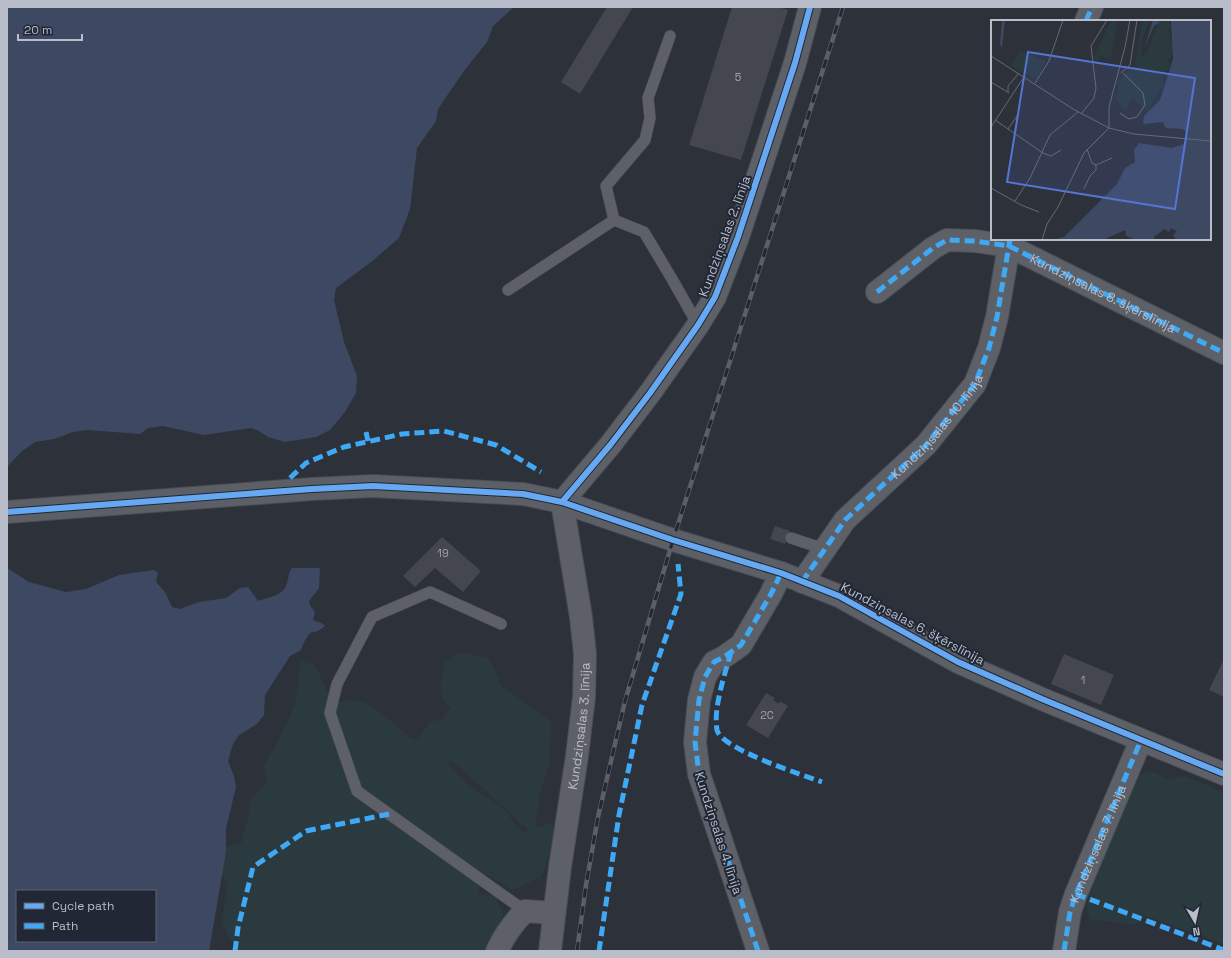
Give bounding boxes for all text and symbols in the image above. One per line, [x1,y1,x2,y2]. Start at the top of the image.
scale bar [18,16,82,42]
inset map [991,20,1211,240]
text: 20 m [24,22,52,38]
house number: 5 [735,70,742,84]
street label: Kundziņsalas 2. līnija [695,173,754,299]
street label: Kundziņsalas 8. šķērslīnija [1027,250,1179,337]
street label: Kundziņsalas 10. līnija [887,372,987,483]
house number: 19 [437,546,449,560]
street label: Kundziņsalas 6. šķērslīnija [838,578,988,669]
street label: Kundziņsalas 3. līnija [564,662,594,791]
house number: 1 [1081,673,1085,687]
house number: 2C [760,708,774,722]
street label: Kundziņsalas 4. līnija [691,770,747,897]
street label: Kundziņsalas 7. līnija [1066,782,1130,905]
legend [16,890,156,942]
text: Cycle path [52,898,114,914]
north arrow [1175,902,1215,942]
text: Path [52,918,78,934]
text: N [1192,924,1201,939]

